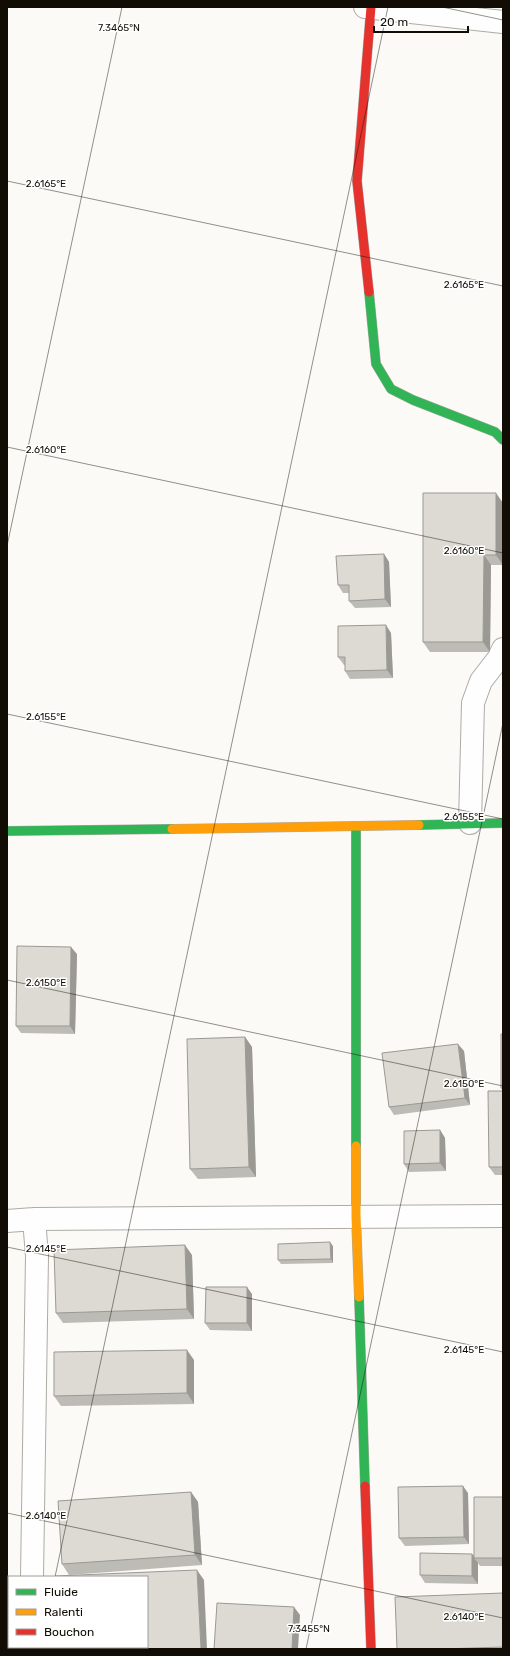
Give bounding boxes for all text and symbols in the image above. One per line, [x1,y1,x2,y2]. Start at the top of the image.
scale bar [374,8,468,34]
text: 20 m [380,15,408,29]
text: 7.3465°N [98,22,140,34]
text: 2.6165°E [26,178,66,190]
text: 2.6165°E [444,279,484,291]
text: 2.6160°E [26,444,66,456]
text: 2.6160°E [444,545,484,557]
text: 2.6155°E [26,711,66,723]
text: 2.6155°E [444,811,484,823]
text: 2.6150°E [26,977,66,989]
text: 2.6150°E [444,1078,484,1090]
text: 2.6145°E [26,1243,66,1255]
text: 2.6145°E [444,1344,484,1356]
text: 2.6140°E [26,1510,66,1522]
legend [8,1576,148,1648]
text: Fluide [44,1585,78,1599]
text: Ralenti [44,1605,83,1619]
text: 2.6140°E [444,1611,484,1623]
text: 7.3455°N [288,1623,330,1635]
text: Bouchon [44,1625,94,1639]

